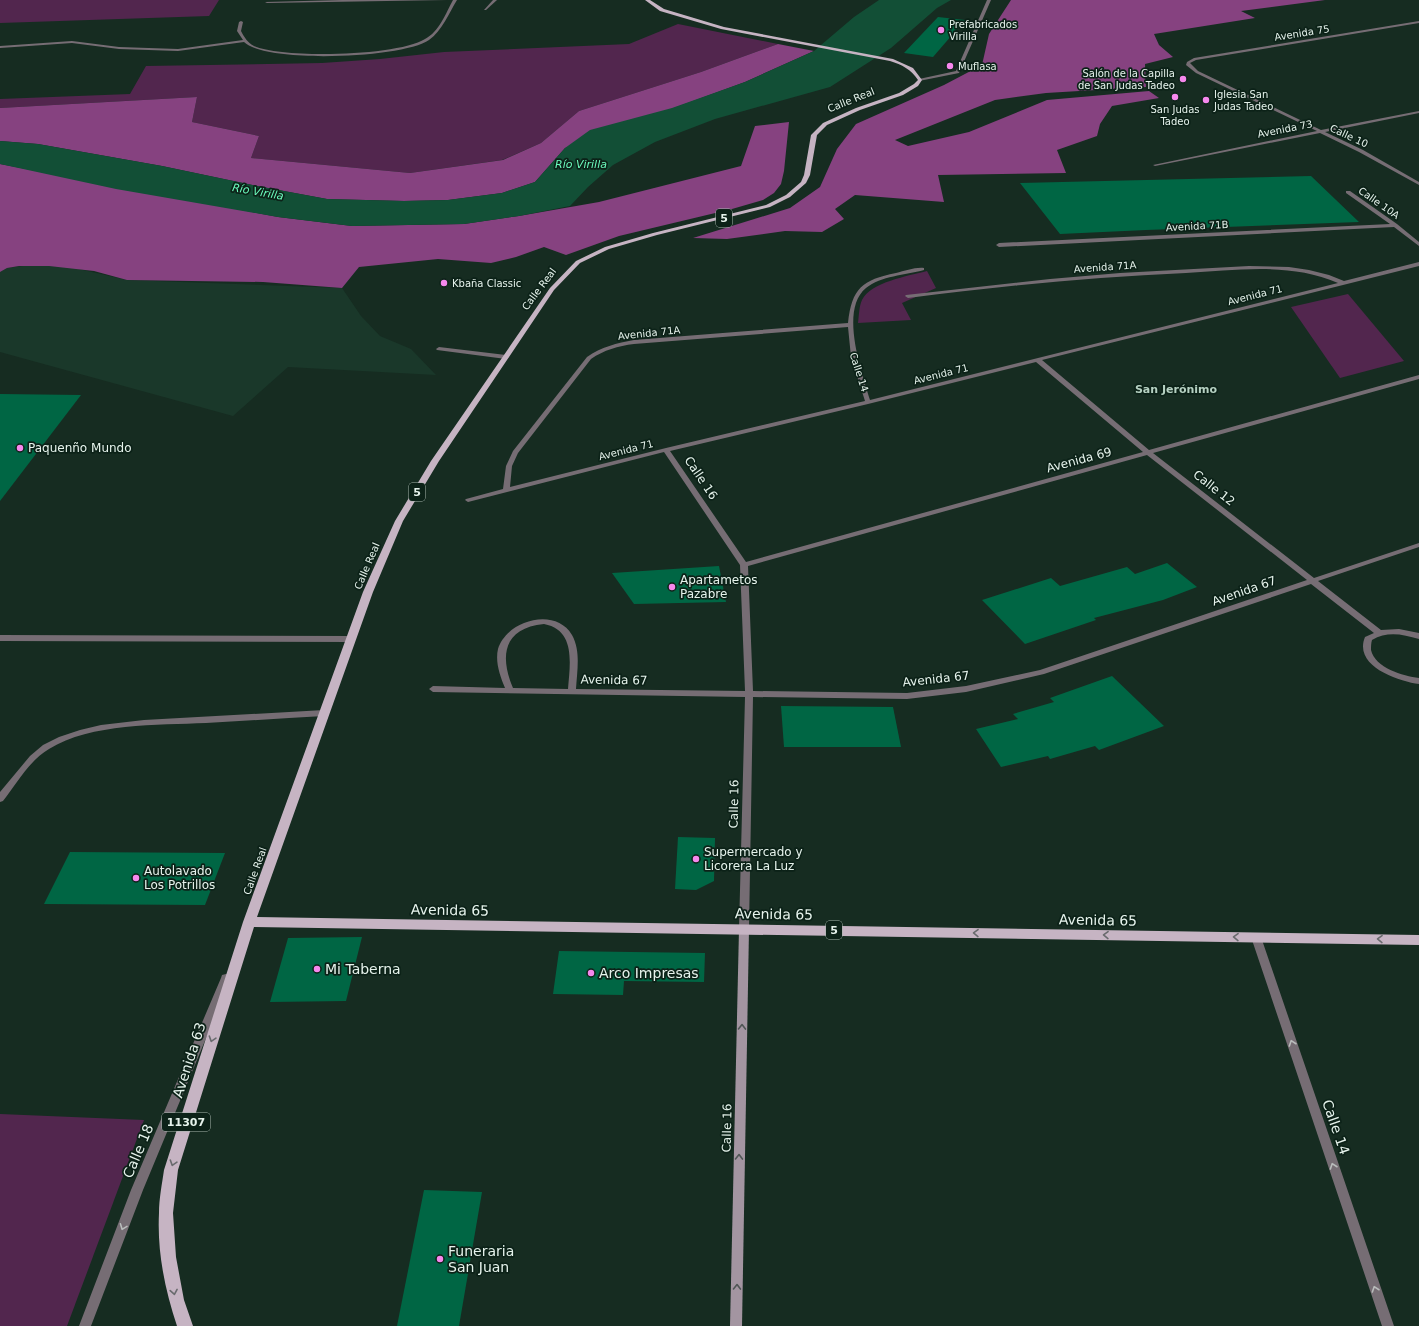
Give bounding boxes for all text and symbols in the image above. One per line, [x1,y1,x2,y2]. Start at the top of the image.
place label: Prefabricados Virilla [949,19,1017,42]
street label: Avenida 75 [1274,23,1330,43]
marker: Prefabricados Virilla [936,25,946,35]
marker: Muflasa [945,61,955,71]
place label: Muflasa [958,61,997,72]
place label: Salón de la Capilla de San Judas Tadeo [1078,68,1175,91]
marker: Salón de la Capilla de San Judas Tadeo [1178,74,1188,84]
street label: Calle Real [826,86,876,114]
place label: Iglesia San Judas Tadeo [1213,89,1273,112]
marker: San Judas Tadeo [1170,92,1180,102]
marker: Iglesia San Judas Tadeo [1201,95,1211,105]
place label: San Judas Tadeo [1151,104,1199,127]
street label: Avenida 73 [1257,118,1313,140]
street label: Calle 10 [1328,122,1370,150]
water label: Río Virilla [555,158,607,171]
water label: Río Virilla [231,181,285,203]
street label: Calle 10A [1356,185,1402,221]
road number: 5 [716,209,732,227]
street label: Avenida 71B [1165,219,1229,233]
street label: Avenida 71A [1073,259,1137,275]
street label: Calle Real [520,266,558,312]
marker: Kbaña Classic [439,278,449,288]
place label: Kbaña Classic [452,278,521,289]
street label: Avenida 71 [1227,283,1283,307]
street label: Avenida 71A [617,324,681,342]
street label: Calle 14 [847,351,871,393]
street label: Avenida 71 [913,362,969,386]
district label: San Jerónimo [1135,383,1218,396]
street label: Avenida 71 [598,438,654,462]
place label: Paquenño Mundo [28,441,132,455]
marker: Paquenño Mundo [15,443,25,453]
street label: Avenida 69 [1045,445,1113,475]
street label: Calle 16 [682,454,720,502]
street label: Calle 12 [1190,467,1238,509]
road number: 5 [409,483,425,501]
street label: Calle Real [352,541,382,591]
place label: Apartametos Pazabre [680,573,758,601]
street label: Avenida 67 [1210,573,1278,609]
marker: Apartametos Pazabre [667,582,677,592]
street label: Avenida 67 [902,669,970,689]
street label: Avenida 67 [580,672,648,688]
street label: Calle 16 [727,779,741,829]
place label: Supermercado y Licorera La Luz [704,845,803,873]
street label: Calle Real [241,846,269,896]
marker: Supermercado y Licorera La Luz [691,854,701,864]
place label: Autolavado Los Potrillos [144,864,215,892]
marker: Autolavado Los Potrillos [131,873,141,883]
street label: Avenida 65 [411,901,489,919]
street label: Avenida 65 [735,905,813,923]
street label: Avenida 65 [1059,911,1137,929]
road number: 5 [826,921,842,939]
one-way arrow [973,929,979,937]
one-way arrow [1103,931,1109,939]
one-way arrow [1233,933,1239,941]
one-way arrow [1377,935,1383,944]
place label: Mi Taberna [325,961,401,977]
marker: Mi Taberna [312,964,322,974]
place label: Arco Impresas [599,965,699,981]
marker: Arco Impresas [586,968,596,978]
street label: Avenida 63 [169,1020,209,1100]
one-way arrow [738,1024,746,1030]
one-way arrow [208,1036,217,1043]
one-way arrow [1288,1040,1296,1047]
street label: Calle 14 [1319,1097,1353,1157]
street label: Calle 16 [720,1103,734,1153]
road number: 11307 [162,1113,210,1131]
street label: Calle 18 [119,1122,157,1180]
one-way arrow [735,1154,743,1160]
one-way arrow [169,1160,178,1167]
one-way arrow [1330,1163,1338,1170]
one-way arrow [120,1223,128,1230]
place label: Funeraria San Juan [448,1243,514,1275]
marker: Funeraria San Juan [435,1254,445,1264]
one-way arrow [732,1284,741,1290]
one-way arrow [1372,1286,1380,1293]
one-way arrow [169,1289,178,1295]

